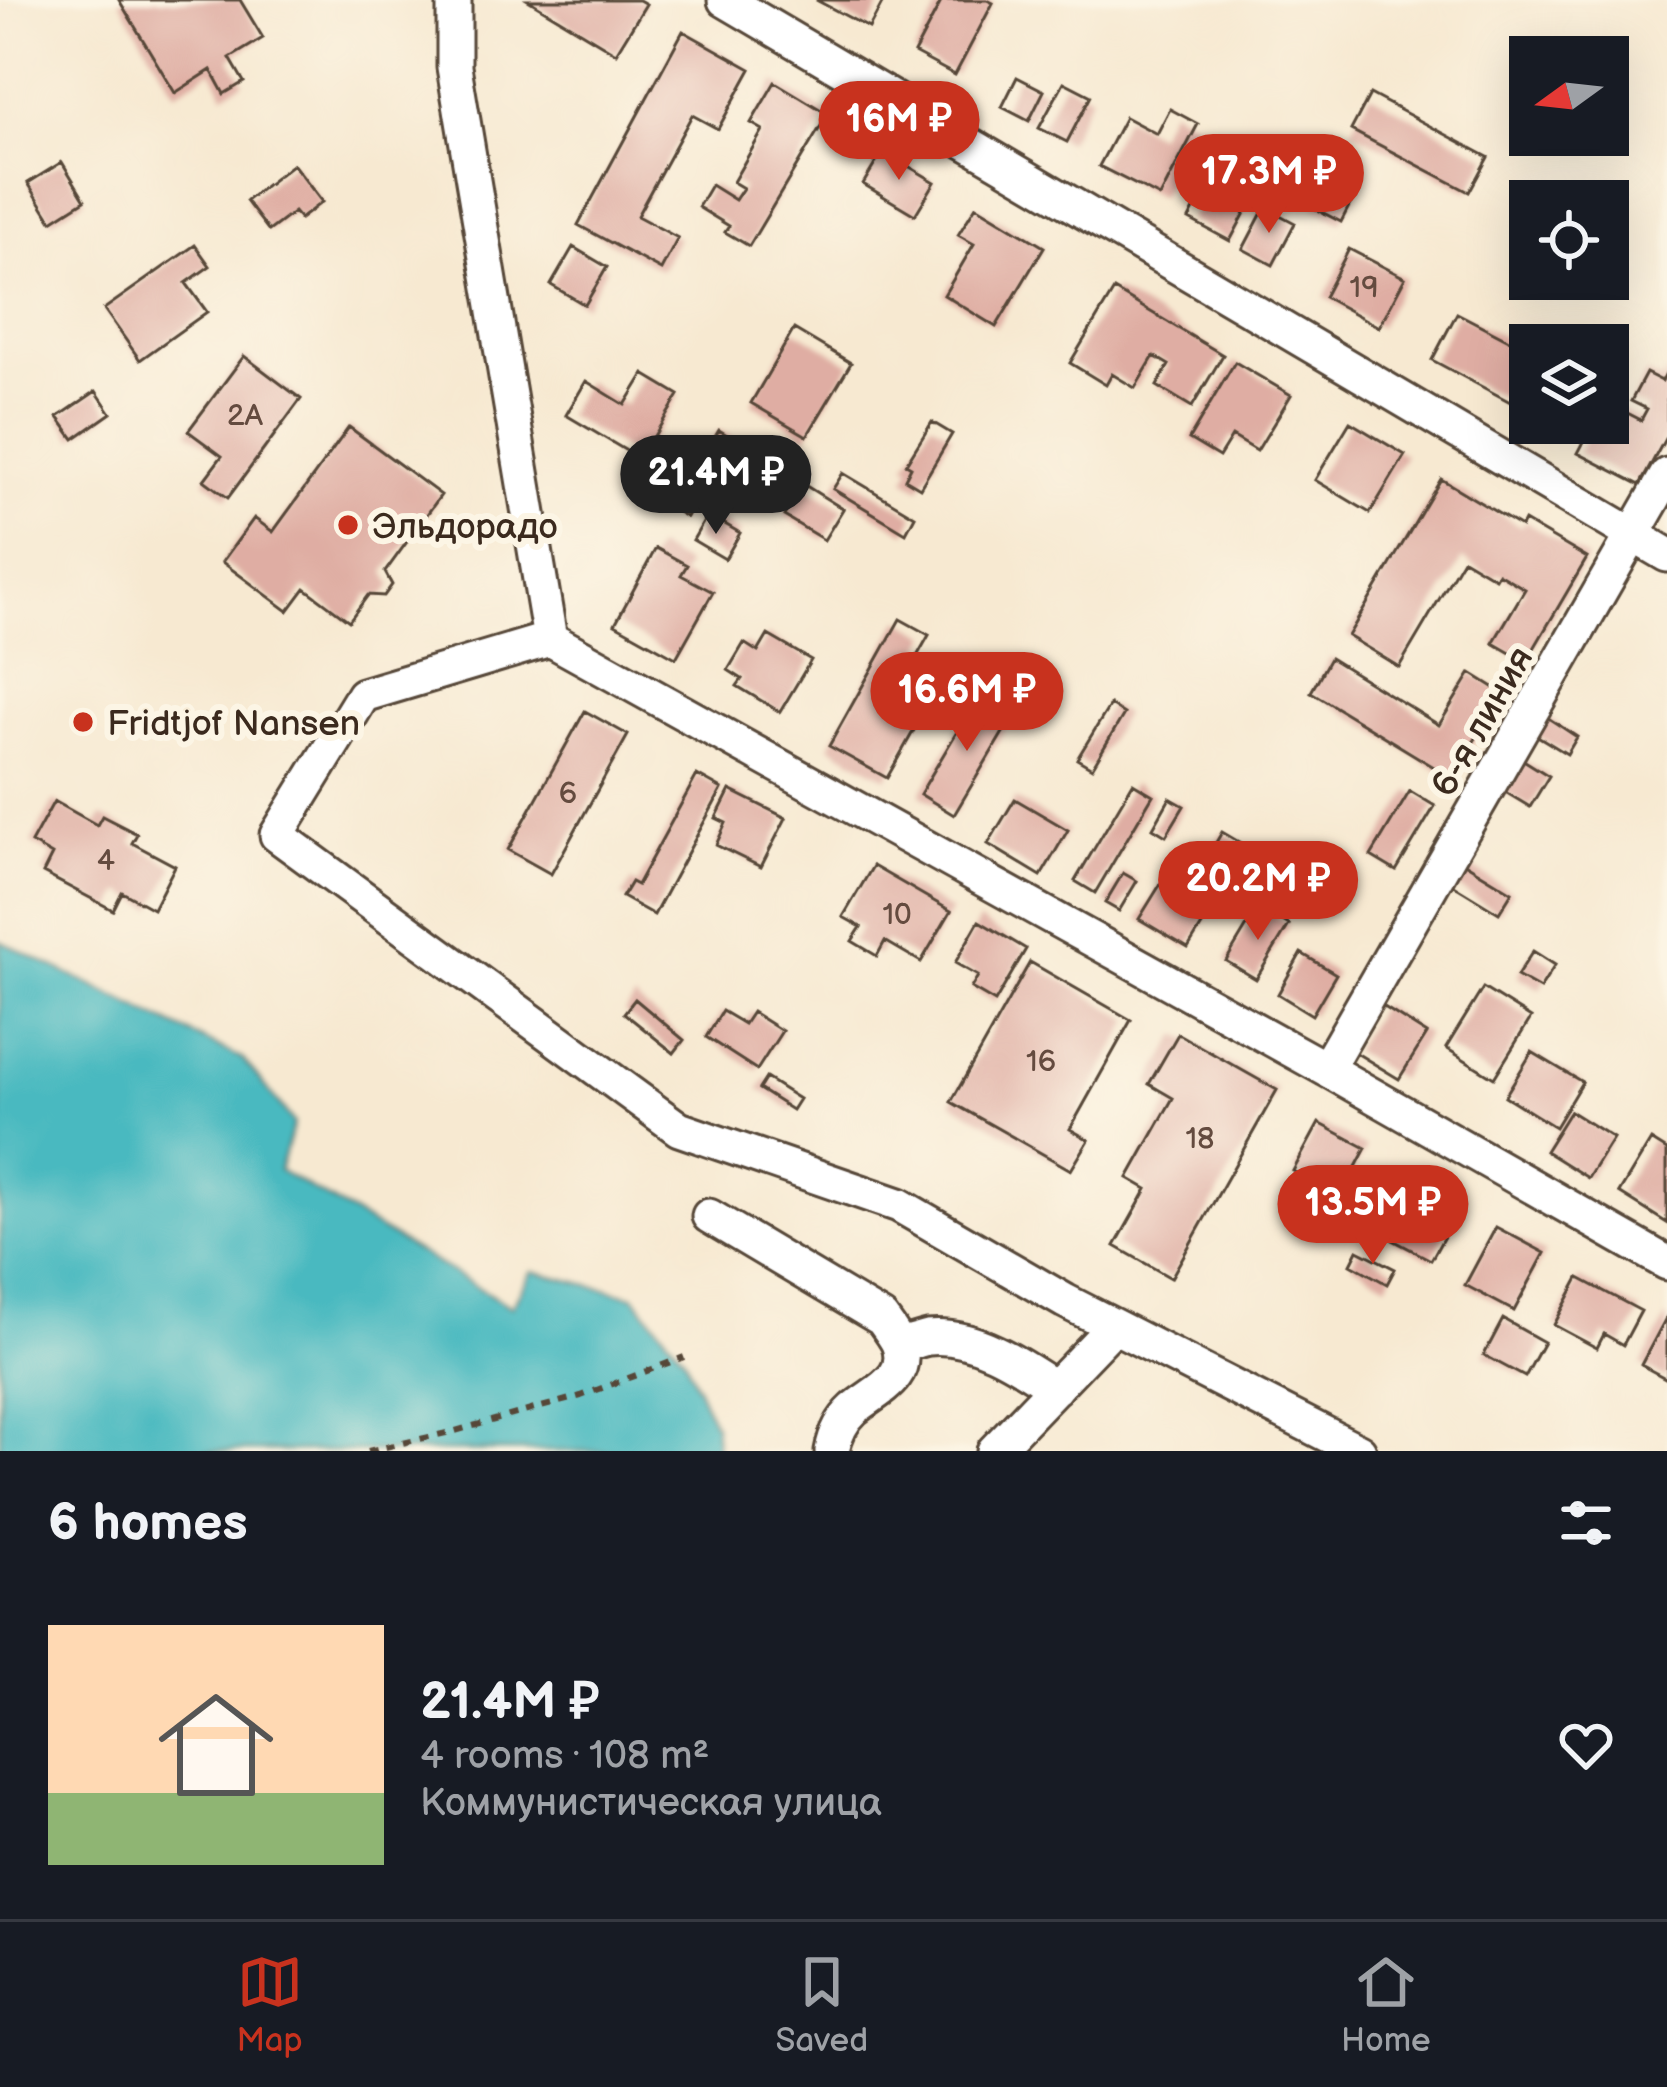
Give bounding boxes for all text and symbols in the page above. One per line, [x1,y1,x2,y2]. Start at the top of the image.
north arrow [1509,36,1629,156]
map controls [1509,36,1629,444]
pin: 16M ₽ [815,81,983,183]
text: 16M ₽ [846,96,952,143]
pin: 17.3M ₽ [1158,134,1380,236]
text: 17.3M ₽ [1201,149,1337,196]
button: locate [1509,180,1629,300]
house number: 19 [1350,270,1378,306]
button: layers [1509,324,1629,444]
house number: 2А [227,398,264,434]
pin: 21.4M ₽ [605,435,827,537]
text: 21.4M ₽ [647,450,785,497]
place label: Эльдорадо [372,506,558,549]
marker: Эльдорадо [335,512,361,538]
street label: 6-я линия [1423,640,1543,805]
pin: 16.6M ₽ [856,652,1078,754]
text: 16.6M ₽ [897,667,1037,714]
place label: Fridtjof Nansen [107,703,360,746]
marker: Fridtjof Nansen [70,709,96,735]
house number: 6 [559,776,577,812]
pin: 20.2M ₽ [1147,841,1369,943]
house number: 4 [97,843,115,879]
text: 20.2M ₽ [1185,856,1331,903]
house number: 10 [882,897,912,933]
house number: 16 [1026,1044,1056,1080]
house number: 18 [1185,1121,1215,1157]
pin: 13.5M ₽ [1262,1165,1484,1267]
text: 13.5M ₽ [1304,1180,1442,1227]
icon: filters [1553,1490,1619,1556]
text: 6 homes [48,1493,248,1554]
text: 21.4M ₽ [420,1672,600,1733]
icon: home [144,1673,288,1817]
icon: heart [1553,1712,1619,1778]
text: 4 rooms · 108 m² [420,1733,709,1780]
text: Коммунистическая улица [420,1780,882,1827]
tab: Map [236,1949,303,2061]
tab: Saved [775,1949,868,2061]
tab: Home [1341,1949,1431,2061]

